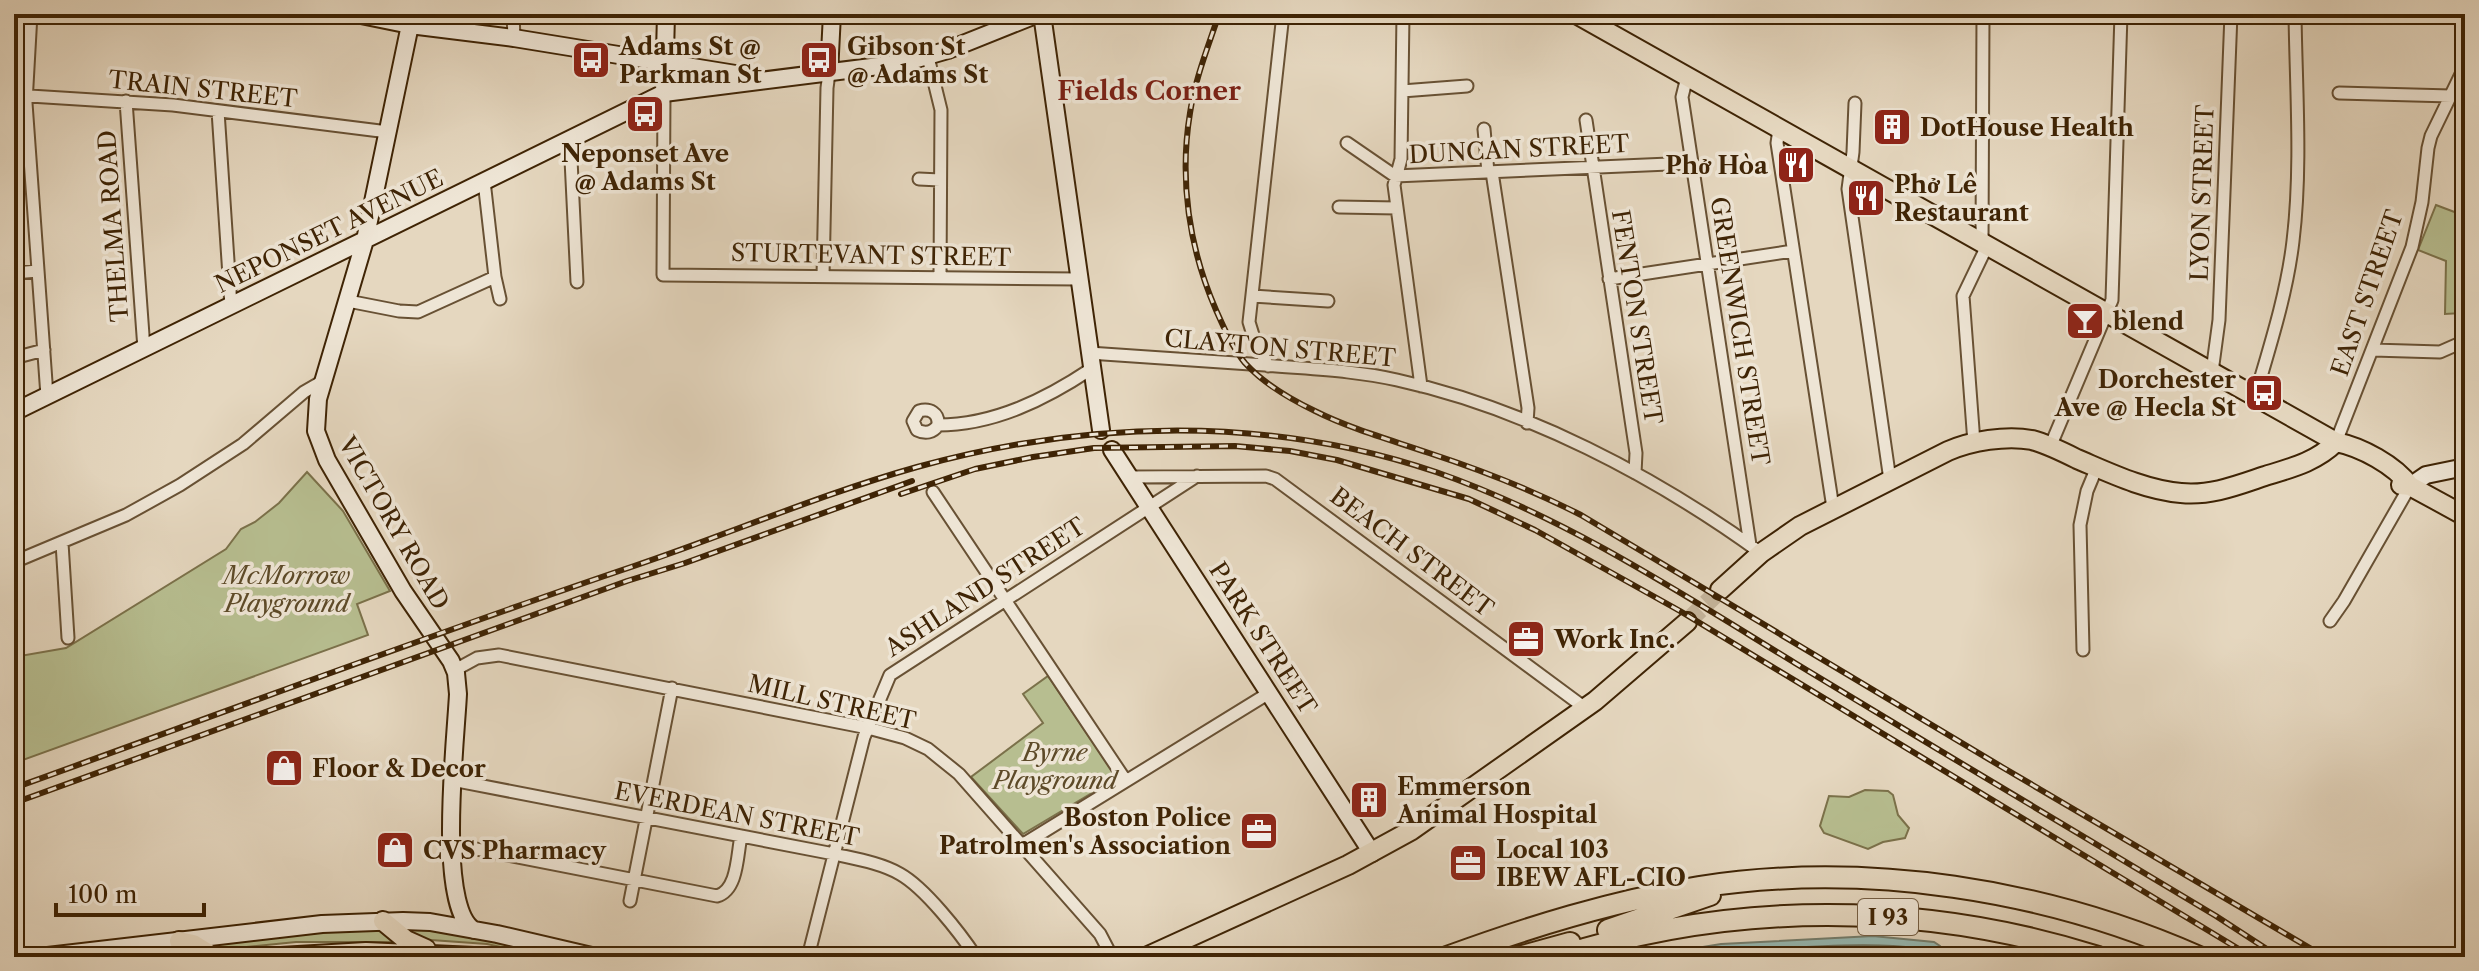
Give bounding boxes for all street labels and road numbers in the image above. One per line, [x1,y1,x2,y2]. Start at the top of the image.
street label: TRAIN STREET [107,65,299,113]
street label: LYON STREET [2184,104,2220,282]
street label: THELMA ROAD [92,129,134,323]
street label: DUNCAN STREET [1408,129,1630,169]
street label: NEPONSET AVENUE [210,163,448,299]
street label: GREENWICH STREET [1704,195,1776,467]
street label: EAST STREET [2325,206,2409,380]
street label: FENTON STREET [1606,208,1668,426]
street label: STURTEVANT STREET [731,238,1011,272]
street label: CLAYTON STREET [1163,323,1397,373]
street label: VICTORY ROAD [332,430,455,615]
street label: BEACH STREET [1325,481,1499,623]
street label: ASHLAND STREET [879,511,1091,663]
street label: PARK STREET [1203,557,1323,719]
street label: MILL STREET [745,669,919,735]
street label: EVERDEAN STREET [612,776,862,852]
road number: I 93 [1858,899,1918,935]

